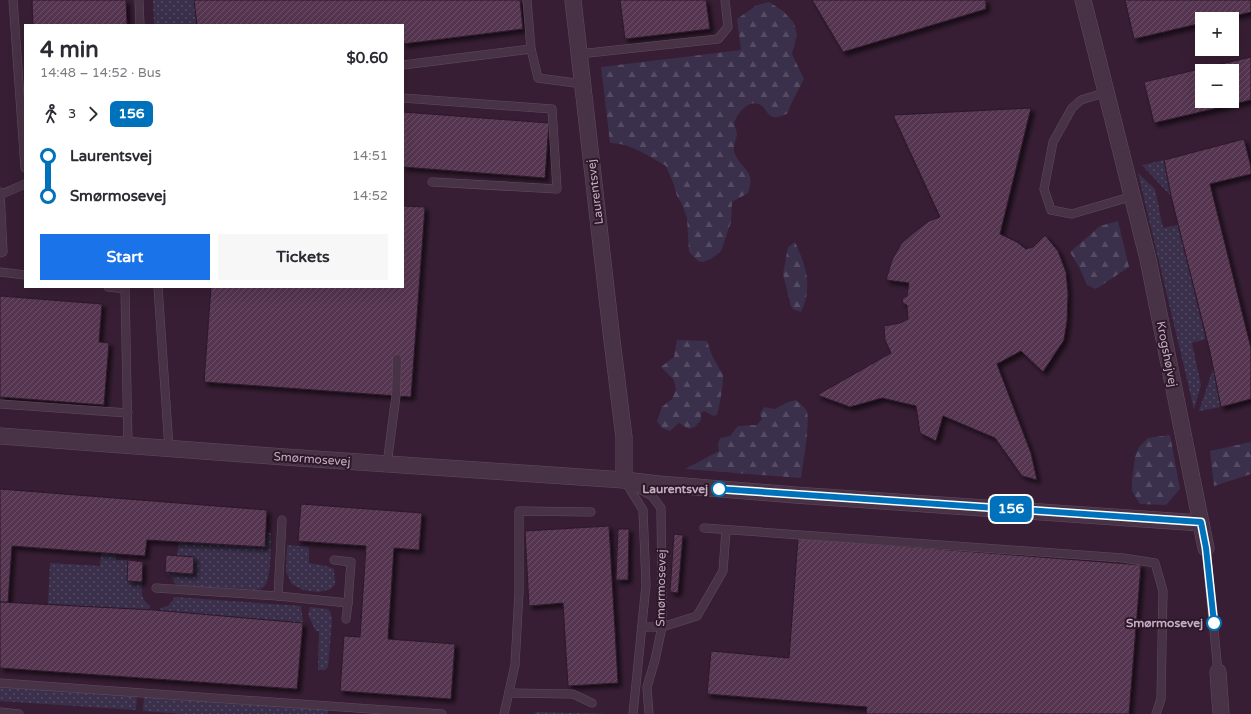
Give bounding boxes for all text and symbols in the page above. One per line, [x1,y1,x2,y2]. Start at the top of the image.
map controls [1195,12,1239,108]
button: + [1195,12,1239,56]
text: 4 min [40,37,99,63]
text: $0.60 [347,49,388,67]
button: − [1195,64,1239,108]
text: 14:48 – 14:52 · Bus [40,65,161,81]
icon: walk [40,103,62,125]
icon: forward [82,103,104,125]
text: 156 [118,105,145,122]
text: 3 [68,106,76,122]
text: Laurentsvej [70,147,152,165]
text: 14:51 [352,148,388,164]
street label: Laurentsvej [584,159,606,225]
text: Smørmosevej [70,187,166,205]
text: 14:52 [352,188,388,204]
button: Start [40,234,210,280]
button: Tickets [218,234,388,280]
street label: Krogshøjvej [1154,320,1180,388]
street label: Smørmosevej [273,449,351,469]
marker: Laurentsvej [711,481,727,497]
place label: Laurentsvej [642,482,708,497]
line badge: 156 [988,496,1034,522]
text: 156 [998,500,1024,517]
street label: Smørmosevej [653,549,669,627]
marker: Smørmosevej [1206,615,1222,631]
place label: Smørmosevej [1126,616,1203,631]

